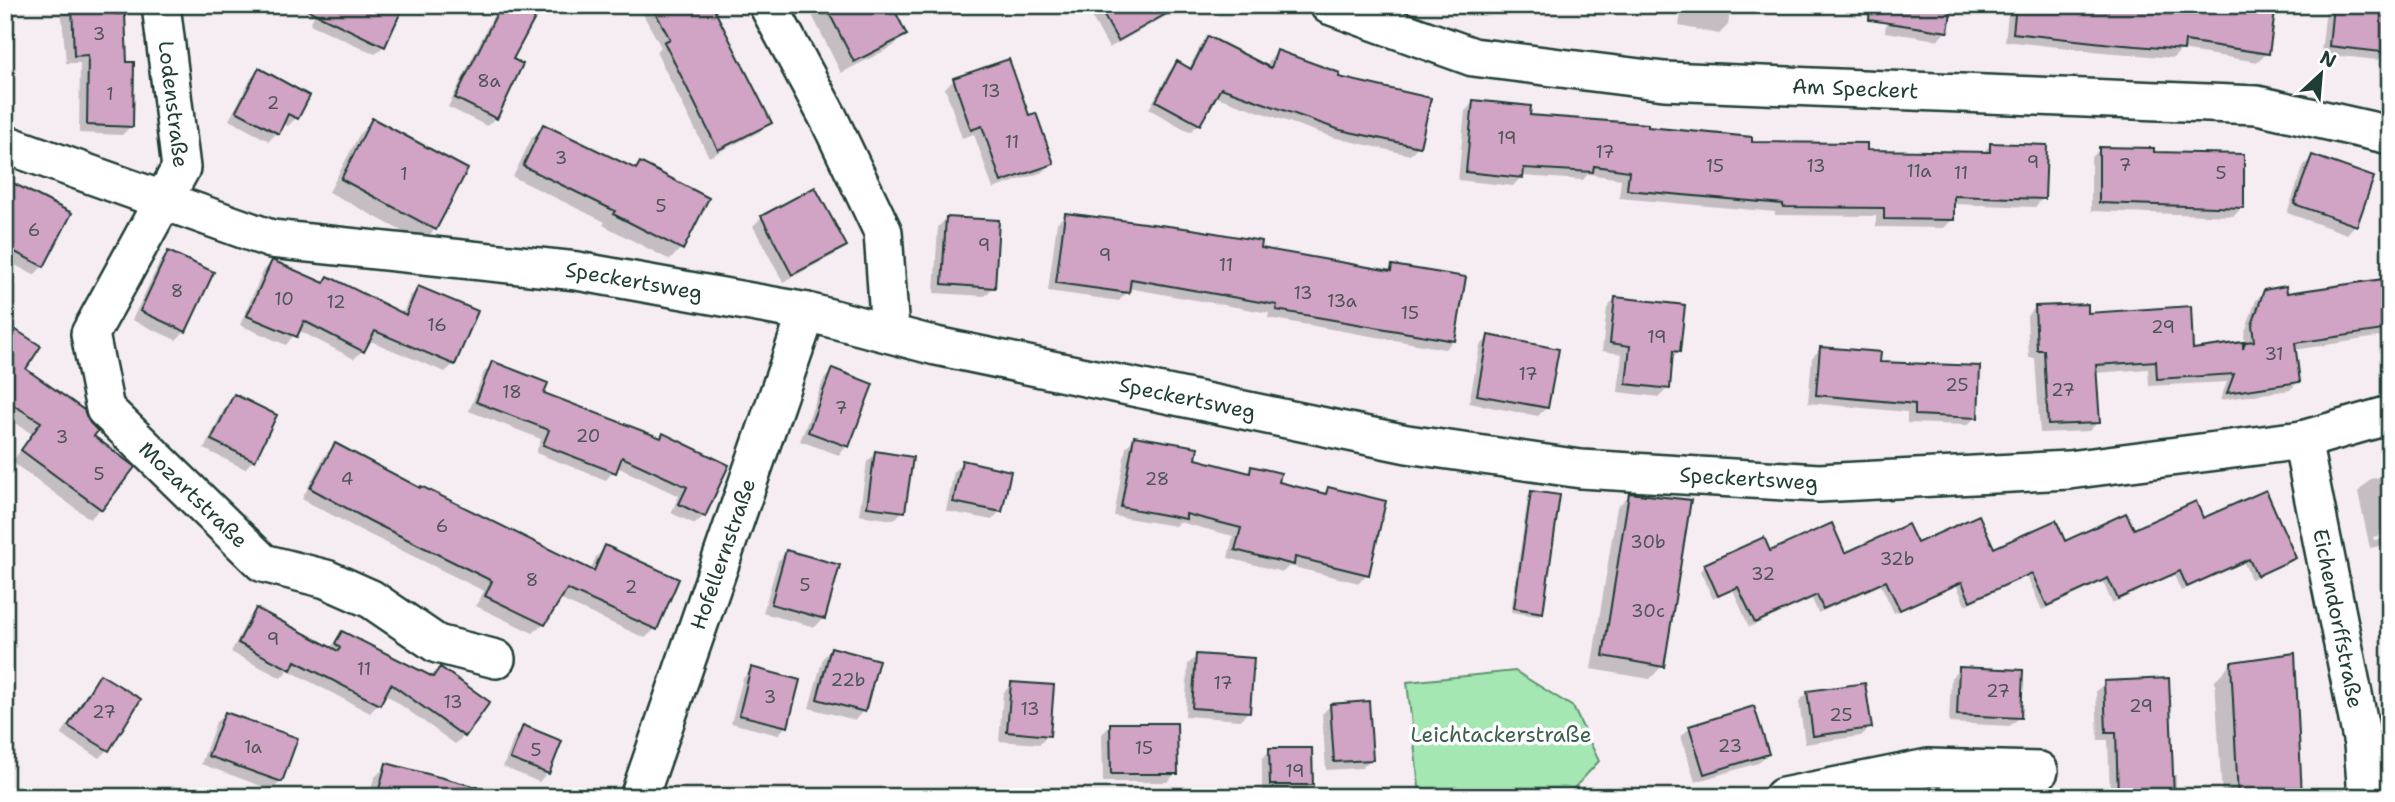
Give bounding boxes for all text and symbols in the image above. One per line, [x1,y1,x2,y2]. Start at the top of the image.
house number: 3 [93,22,105,46]
north arrow [2286,38,2356,108]
street label: Lodenstraße [152,39,195,169]
text: N [2316,45,2340,74]
house number: 8a [477,69,501,93]
street label: Am Speckert [1791,72,1919,105]
house number: 13 [981,79,1001,103]
house number: 1 [106,82,114,106]
house number: 2 [267,91,279,115]
house number: 19 [1497,126,1517,150]
house number: 11 [1005,130,1019,154]
house number: 17 [1595,140,1615,164]
house number: 3 [555,146,567,170]
house number: 9 [2027,150,2039,174]
house number: 7 [2119,153,2131,177]
house number: 15 [1706,154,1724,178]
house number: 13 [1806,154,1826,178]
house number: 11a [1907,159,1931,183]
house number: 11 [1954,161,1968,185]
house number: 5 [2215,161,2227,185]
house number: 1 [400,162,408,186]
house number: 5 [655,194,667,218]
house number: 6 [28,218,40,242]
house number: 9 [978,233,990,257]
house number: 9 [1099,243,1111,267]
house number: 11 [1219,253,1233,277]
street label: Speckertsweg [564,256,705,307]
house number: 8 [171,279,183,303]
house number: 13 [1293,281,1313,305]
house number: 10 [274,287,294,311]
house number: 13a [1327,289,1357,313]
house number: 12 [326,290,346,314]
house number: 15 [1401,301,1419,325]
house number: 16 [427,313,447,337]
house number: 29 [2151,315,2175,339]
house number: 19 [1647,325,1667,349]
house number: 31 [2264,342,2284,366]
house number: 17 [1518,362,1538,386]
street label: Speckertsweg [1117,370,1258,426]
house number: 25 [1945,373,1969,397]
house number: 27 [2051,378,2075,402]
house number: 18 [502,380,522,404]
house number: 7 [835,396,847,420]
house number: 20 [576,424,600,448]
house number: 3 [56,425,68,449]
street label: Mozartstraße [133,435,254,554]
street label: Speckertsweg [1679,461,1819,497]
house number: 5 [93,462,105,486]
house number: 4 [341,467,353,491]
house number: 28 [1145,467,1169,491]
street label: Hofellernstraße [684,475,762,634]
house number: 6 [436,514,448,538]
street label: Eichendorffstraße [2306,526,2369,711]
house number: 30b [1630,530,1666,554]
house number: 32b [1880,547,1914,571]
house number: 32 [1751,562,1775,586]
house number: 8 [526,568,538,592]
house number: 5 [799,573,811,597]
house number: 2 [625,575,637,599]
house number: 30c [1631,599,1665,623]
house number: 9 [267,627,279,651]
house number: 11 [357,657,371,681]
house number: 22b [831,668,865,692]
house number: 17 [1213,671,1233,695]
house number: 27 [1986,679,2010,703]
house number: 3 [764,685,776,709]
house number: 13 [443,690,463,714]
house number: 29 [2129,694,2153,718]
house number: 13 [1020,697,1040,721]
house number: 27 [92,700,116,724]
house number: 25 [1829,703,1853,727]
park label: Leichtackerstraße [1410,721,1592,749]
house number: 23 [1718,734,1742,758]
house number: 1a [244,735,262,759]
house number: 15 [1135,736,1153,760]
house number: 5 [530,738,542,762]
house number: 19 [1285,759,1305,783]

